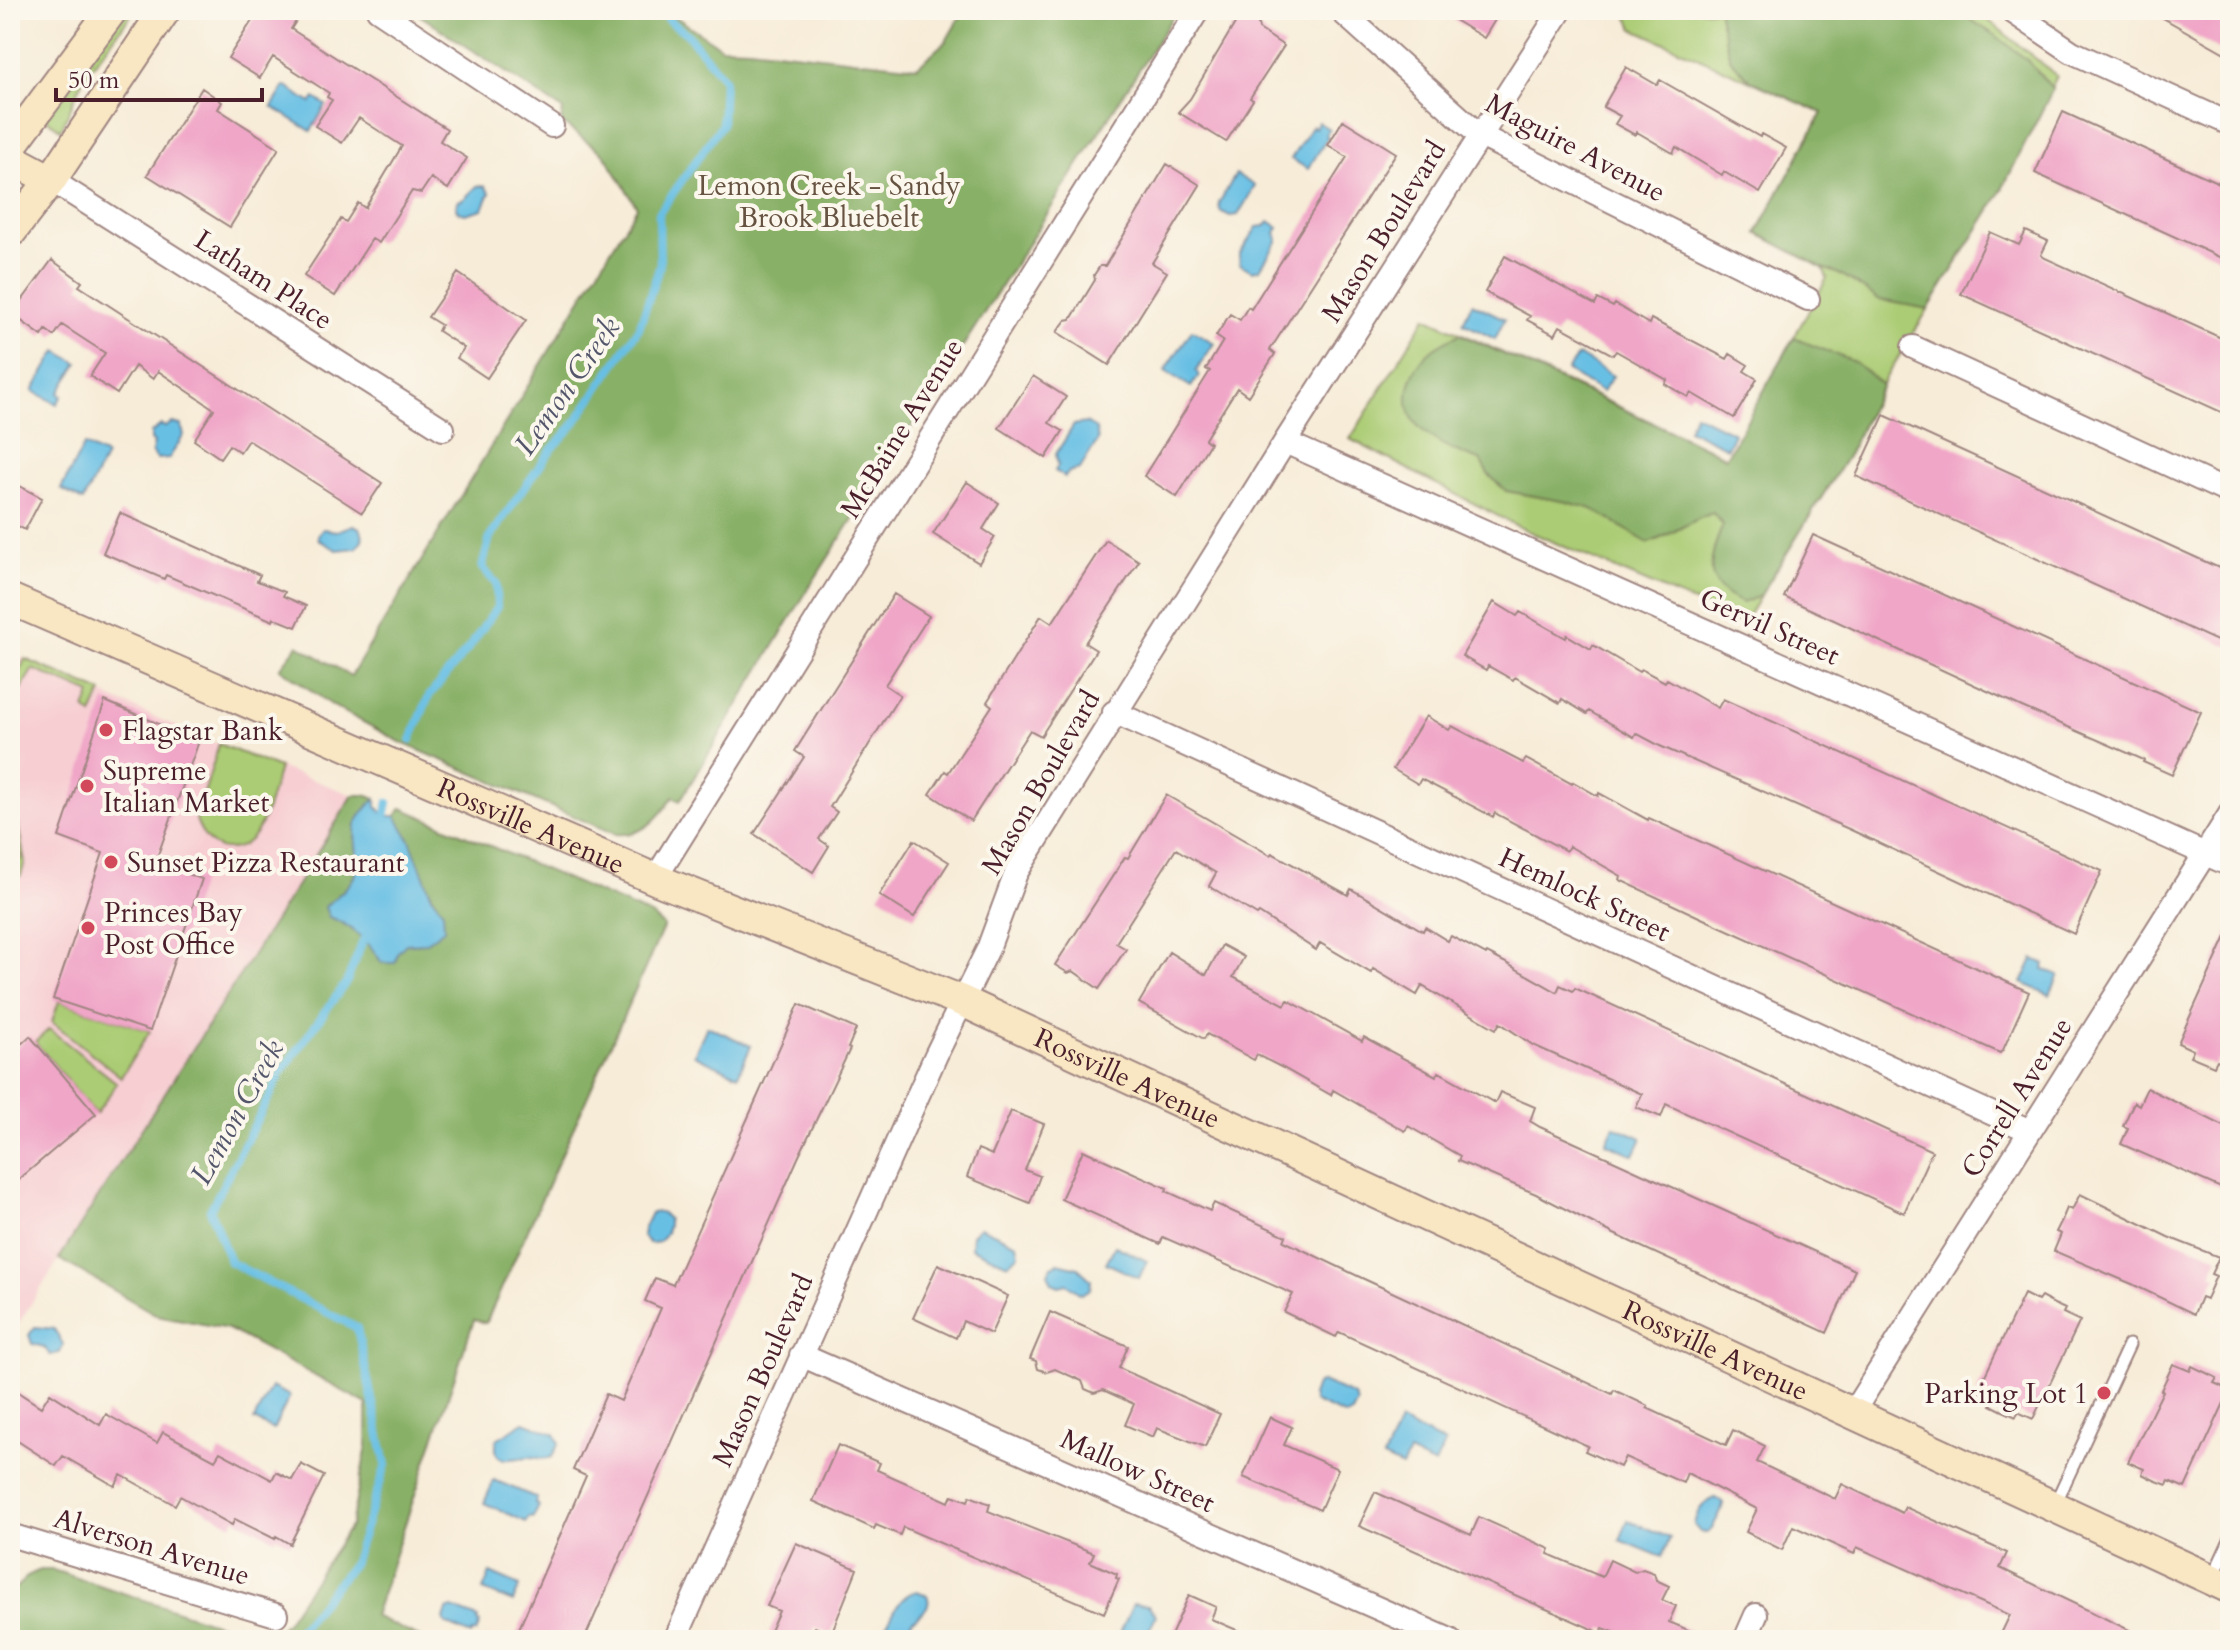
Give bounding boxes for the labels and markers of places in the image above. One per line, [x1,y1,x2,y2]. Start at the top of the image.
place label: Flagstar Bank [122,712,283,750]
marker: Flagstar Bank [97,721,115,739]
place label: Supreme Italian Market [103,752,269,822]
marker: Supreme Italian Market [78,777,96,795]
place label: Sunset Pizza Restaurant [127,844,405,882]
marker: Sunset Pizza Restaurant [102,853,120,871]
place label: Princes Bay Post Office [104,894,243,964]
marker: Princes Bay Post Office [79,919,97,937]
place label: Parking Lot 1 [1924,1375,2088,1413]
marker: Parking Lot 1 [2095,1384,2113,1402]

